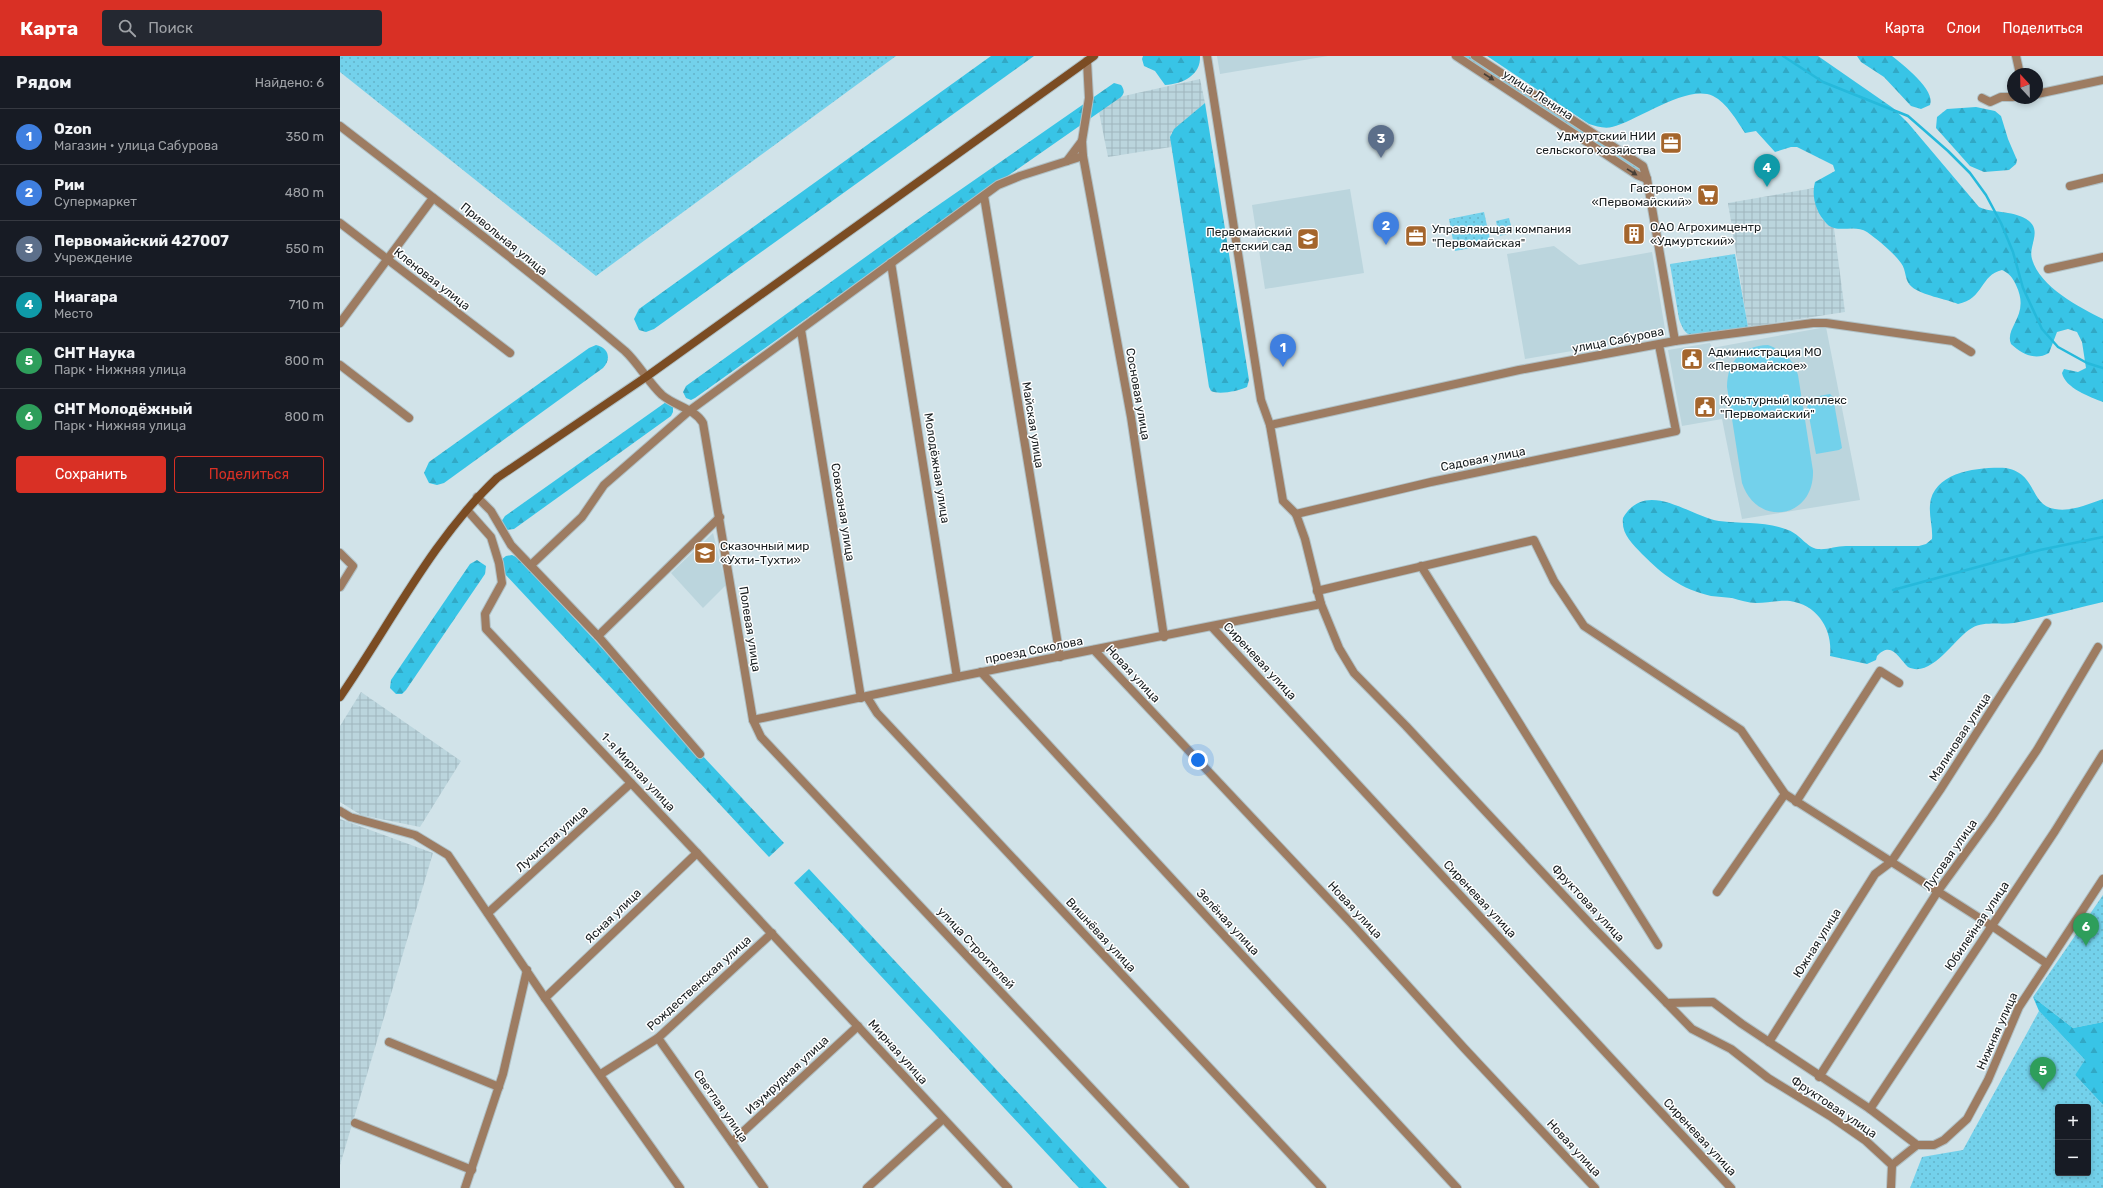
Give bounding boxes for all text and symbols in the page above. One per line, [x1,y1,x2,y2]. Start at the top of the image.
search box [102,10,382,46]
text: Карта [20,17,78,40]
icon: search [116,17,138,39]
text: Поиск [148,19,193,37]
text: Карта [1885,20,1925,37]
text: Слои [1947,20,1981,37]
text: Поделиться [2003,20,2083,37]
street label: улица Ленина [1500,67,1576,123]
north arrow [2007,68,2043,104]
text: Рядом [16,72,72,92]
one-way arrow [1484,73,1494,81]
text: Найдено: 6 [255,75,324,90]
text: Ozon [54,120,92,138]
pin: 3 [1368,125,1394,158]
text: 1 [26,129,32,144]
text: 350 m [285,129,324,144]
place label: Удмуртский НИИ сельского хозяйства [1536,129,1656,157]
office icon: Удмуртский НИИ сельского хозяйства [1658,130,1684,156]
text: Магазин · улица Сабурова [54,138,218,153]
pin: 4 [1754,154,1780,187]
one-way arrow [1627,168,1637,176]
text: Рим [54,176,85,194]
place label: Гастроном «Первомайский» [1592,181,1692,209]
supermarket icon: Гастроном «Первомайский» [1695,182,1721,208]
text: 2 [25,185,33,200]
text: 480 m [285,185,324,200]
text: Супермаркет [54,194,137,209]
street label: Привольная улица [458,200,550,278]
pin: 2 [1373,212,1399,245]
place label: ОАО Агрохимцентр «Удмуртский» [1650,220,1761,248]
building icon: ОАО Агрохимцентр «Удмуртский» [1621,221,1647,247]
place label: Управляющая компания "Первомайская" [1432,222,1571,250]
office icon: Управляющая компания "Первомайская" [1403,223,1429,249]
place label: Первомайский детский сад [1206,225,1292,253]
school or university icon: Первомайский детский сад [1295,226,1321,252]
text: Первомайский 427007 [54,232,229,250]
text: 3 [25,241,33,256]
text: 550 m [286,241,324,256]
street label: Кленовая улица [391,245,473,313]
text: Учреждение [54,250,132,265]
text: Ниагара [54,288,118,306]
text: 4 [25,297,33,312]
text: 710 m [289,297,324,312]
text: Место [54,306,93,321]
street label: улица Сабурова [1571,324,1665,356]
pin: 1 [1270,334,1296,367]
text: СНТ Наука [54,344,135,362]
place label: Администрация МО «Первомайское» [1708,345,1822,373]
public building icon: Администрация МО «Первомайское» [1679,346,1705,372]
street label: Сосновая улица [1123,347,1153,441]
text: 5 [25,353,33,368]
text: 800 m [284,353,324,368]
text: Парк · Нижняя улица [54,362,186,377]
street label: Майская улица [1019,381,1047,469]
place label: Культурный комплекс "Первомайский" [1720,393,1847,421]
public building icon: Культурный комплекс "Первомайский" [1692,394,1718,420]
text: СНТ Молодёжный [54,400,192,418]
text: 6 [25,409,33,424]
text: 800 m [284,409,324,424]
street label: Молодёжная улица [921,412,953,524]
text: Парк · Нижняя улица [54,418,186,433]
street label: Садовая улица [1439,444,1527,474]
button: Сохранить [16,456,166,493]
button: Поделиться [174,456,324,493]
street label: Совхозная улица [828,462,858,562]
place label: Сказочный мир «Ухти-Тухти» [720,539,809,567]
school or university icon: Сказочный мир «Ухти-Тухти» [692,540,718,566]
street label: Полевая улица [736,585,764,673]
street label: Сиреневая улица [1221,619,1299,703]
street label: проезд Соколова [984,634,1084,666]
street label: Новая улица [1103,643,1163,705]
street label: Малиновая улица [1926,690,1994,784]
street label: 1-я Мирная улица [598,730,678,814]
your location [1188,750,1208,770]
street label: Лучистая улица [513,803,591,875]
street label: Луговая улица [1920,816,1980,894]
street label: Сиреневая улица [1441,857,1519,941]
street label: Фруктовая улица [1549,861,1627,945]
street label: Новая улица [1325,879,1385,941]
street label: Юбилейная улица [1942,879,2012,973]
street label: Ясная улица [582,886,644,946]
street label: Зелёная улица [1194,886,1262,958]
street label: Вишнёвая улица [1063,895,1139,975]
street label: улица Строителей [934,904,1018,992]
street label: Южная улица [1790,906,1844,980]
pin: 6 [2073,913,2099,946]
street label: Рождественская улица [644,933,754,1033]
street label: Нижняя улица [1974,990,2020,1072]
street label: Мирная улица [865,1017,931,1087]
street label: Изумрудная улица [743,1033,831,1117]
pin: 5 [2030,1057,2056,1090]
street label: Светлая улица [691,1067,751,1145]
street label: Фруктовая улица [1788,1073,1880,1141]
street label: Сиреневая улица [1661,1095,1739,1179]
map controls [2055,1104,2091,1176]
button: + [2055,1104,2091,1140]
street label: Новая улица [1544,1117,1604,1179]
button: − [2055,1140,2091,1176]

